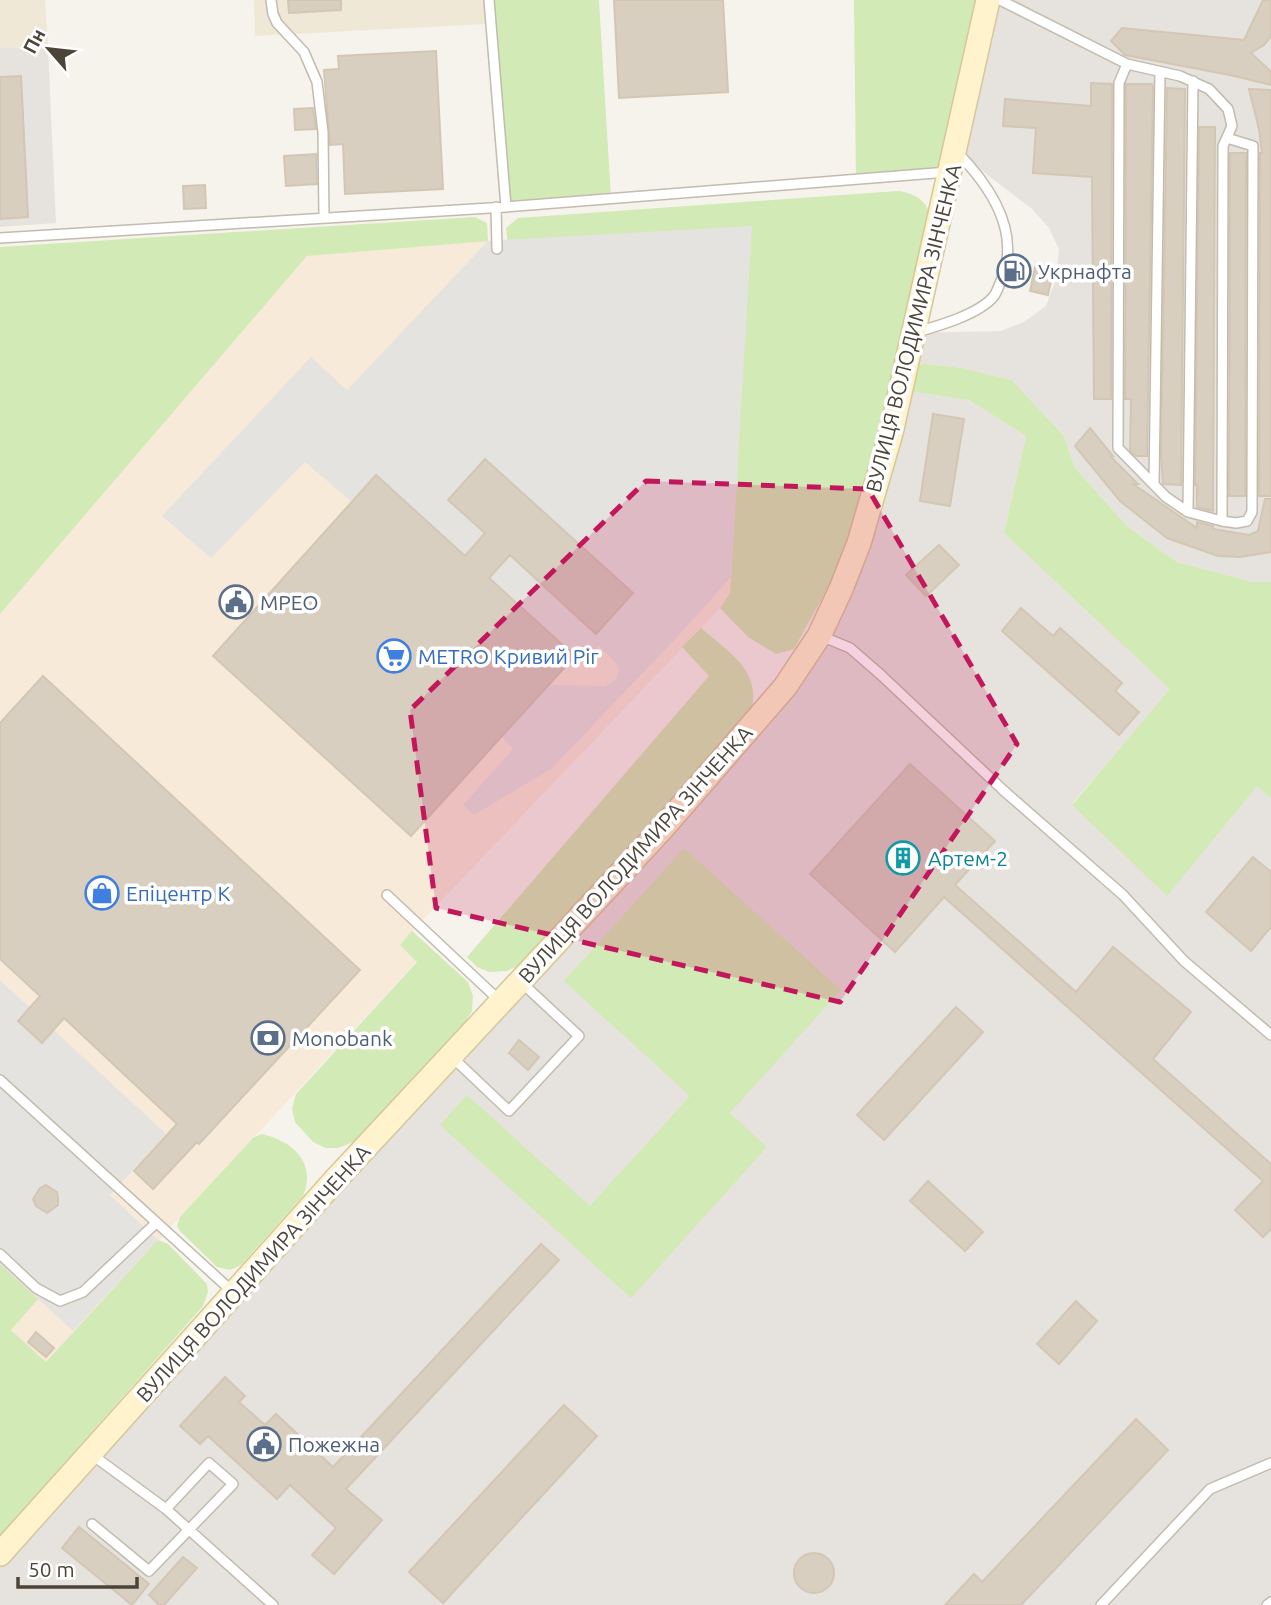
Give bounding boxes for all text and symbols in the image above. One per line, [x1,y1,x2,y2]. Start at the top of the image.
north arrow [14,14,84,84]
text: Пн [18,25,50,57]
street label: ВУЛИЦЯ ВОЛОДИМИРА ЗІНЧЕНКА [861,161,966,495]
fuel station icon: Укрнафта [995,252,1033,290]
place label: Укрнафта [1038,259,1132,283]
public building icon: МРЕО [217,583,255,621]
place label: МРЕО [260,590,319,614]
supermarket icon: METRO Кривий Ріг [375,637,413,675]
place label: METRO Кривий Ріг [418,644,599,668]
street label: ВУЛИЦЯ ВОЛОДИМИРА ЗІНЧЕНКА [513,720,757,987]
building icon: Артем-2 [884,839,922,877]
place label: Артем-2 [928,846,1008,870]
shop icon: Епіцентр К [83,874,121,912]
place label: Епіцентр К [126,881,230,905]
bank icon: Monobank [249,1019,287,1057]
place label: Monobank [292,1026,393,1050]
street label: ВУЛИЦЯ ВОЛОДИМИРА ЗІНЧЕНКА [131,1139,375,1406]
public building icon: Пожежна [245,1425,283,1463]
place label: Пожежна [288,1432,380,1456]
scale bar [18,1546,136,1590]
text: 50 m [28,1557,75,1581]

